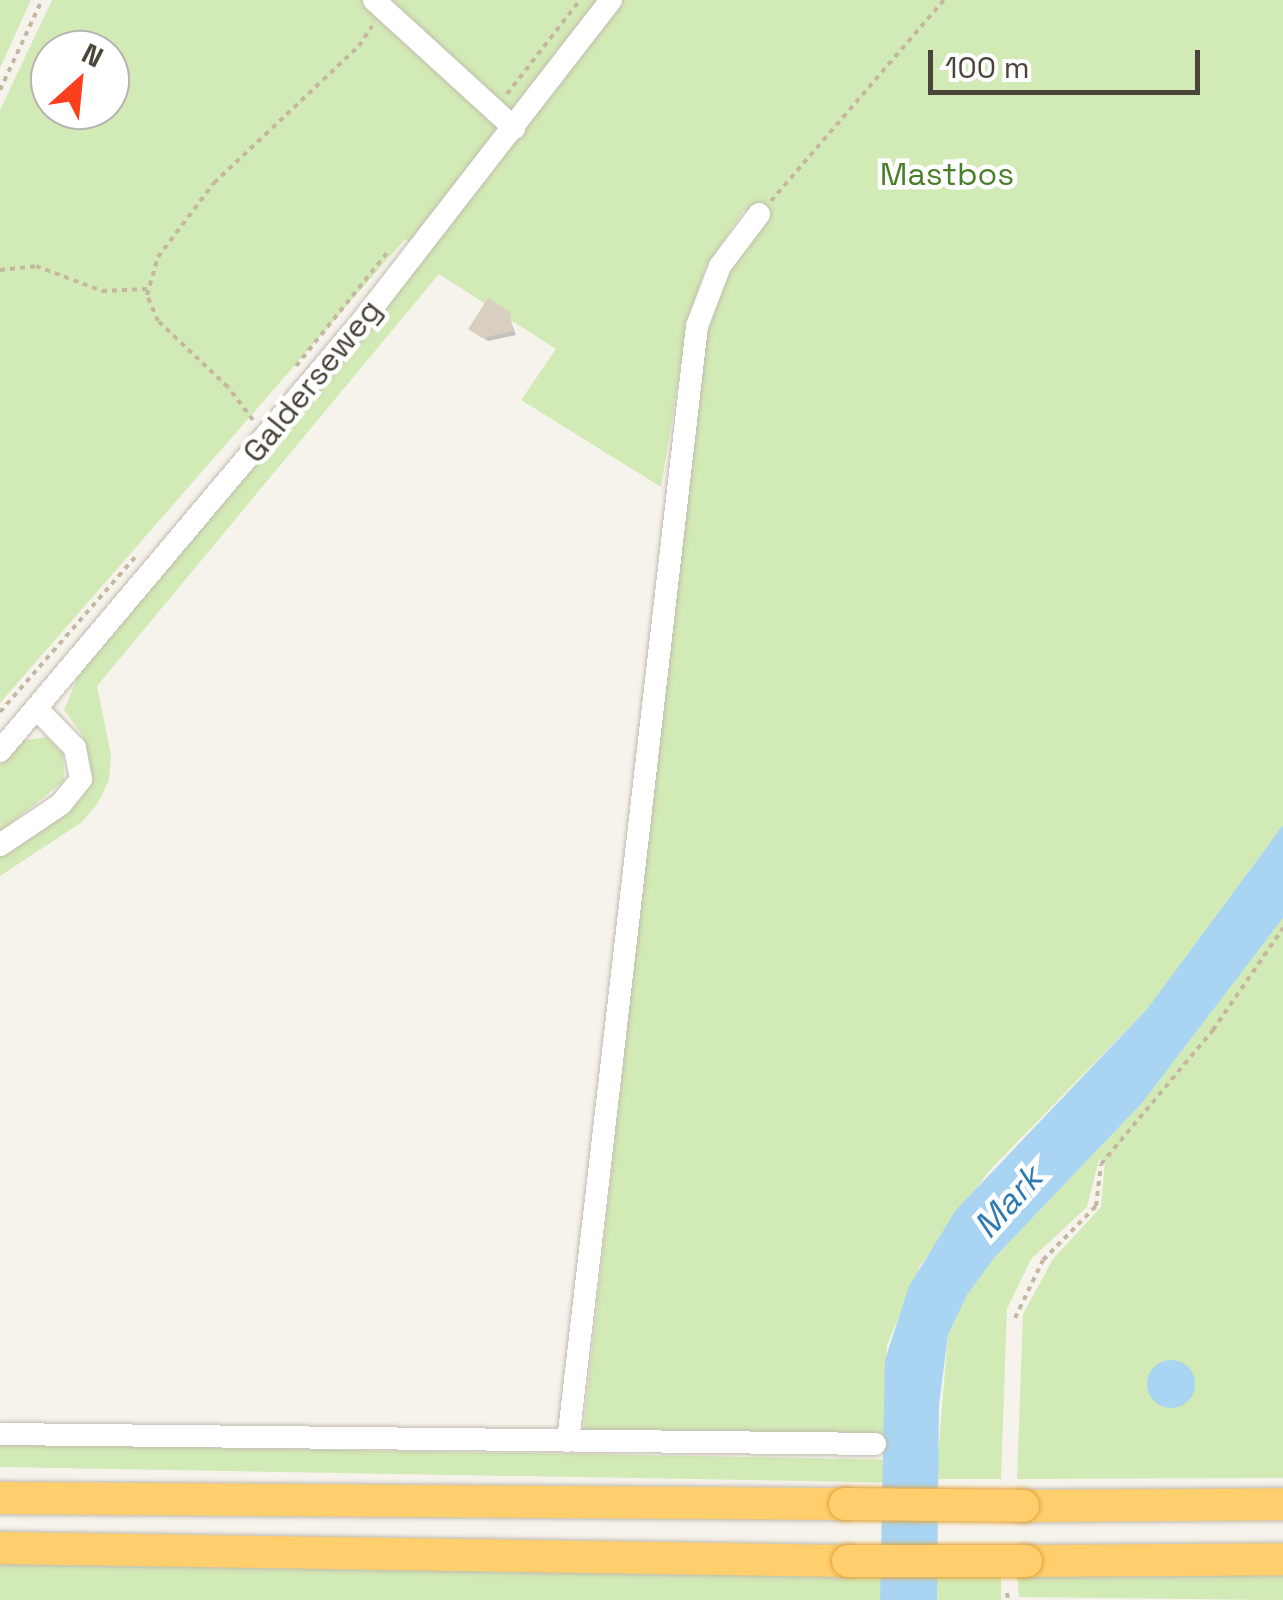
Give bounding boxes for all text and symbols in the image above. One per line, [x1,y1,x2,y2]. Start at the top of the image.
north arrow [30,30,130,130]
scale bar [933,30,1206,92]
text: N [76,35,109,75]
text: 100 m [945,48,1030,87]
park label: Mastbos [880,155,1014,193]
street label: Galderseweg [234,292,390,470]
water label: Mark [965,1157,1051,1247]

